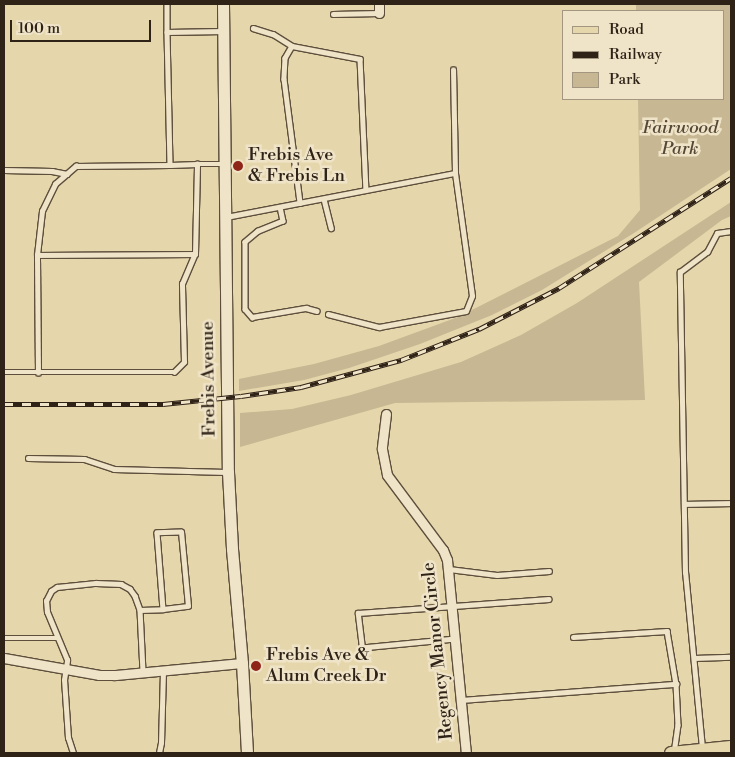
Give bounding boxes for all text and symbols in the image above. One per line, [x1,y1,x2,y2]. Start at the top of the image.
scale bar [12,10,154,42]
legend [562,10,725,100]
text: 100 m [18,19,60,38]
text: Road [609,20,644,39]
text: Railway [609,45,662,64]
text: Park [609,70,640,89]
park label: Fairwood Park [642,118,718,160]
place label: Frebis Ave & Frebis Ln [248,145,345,188]
marker: Frebis Ave & Frebis Ln [232,160,244,172]
street label: Frebis Avenue [197,321,221,437]
street label: Regency Manor Circle [418,561,458,741]
place label: Frebis Ave & Alum Creek Dr [266,645,386,688]
marker: Frebis Ave & Alum Creek Dr [250,660,262,672]

